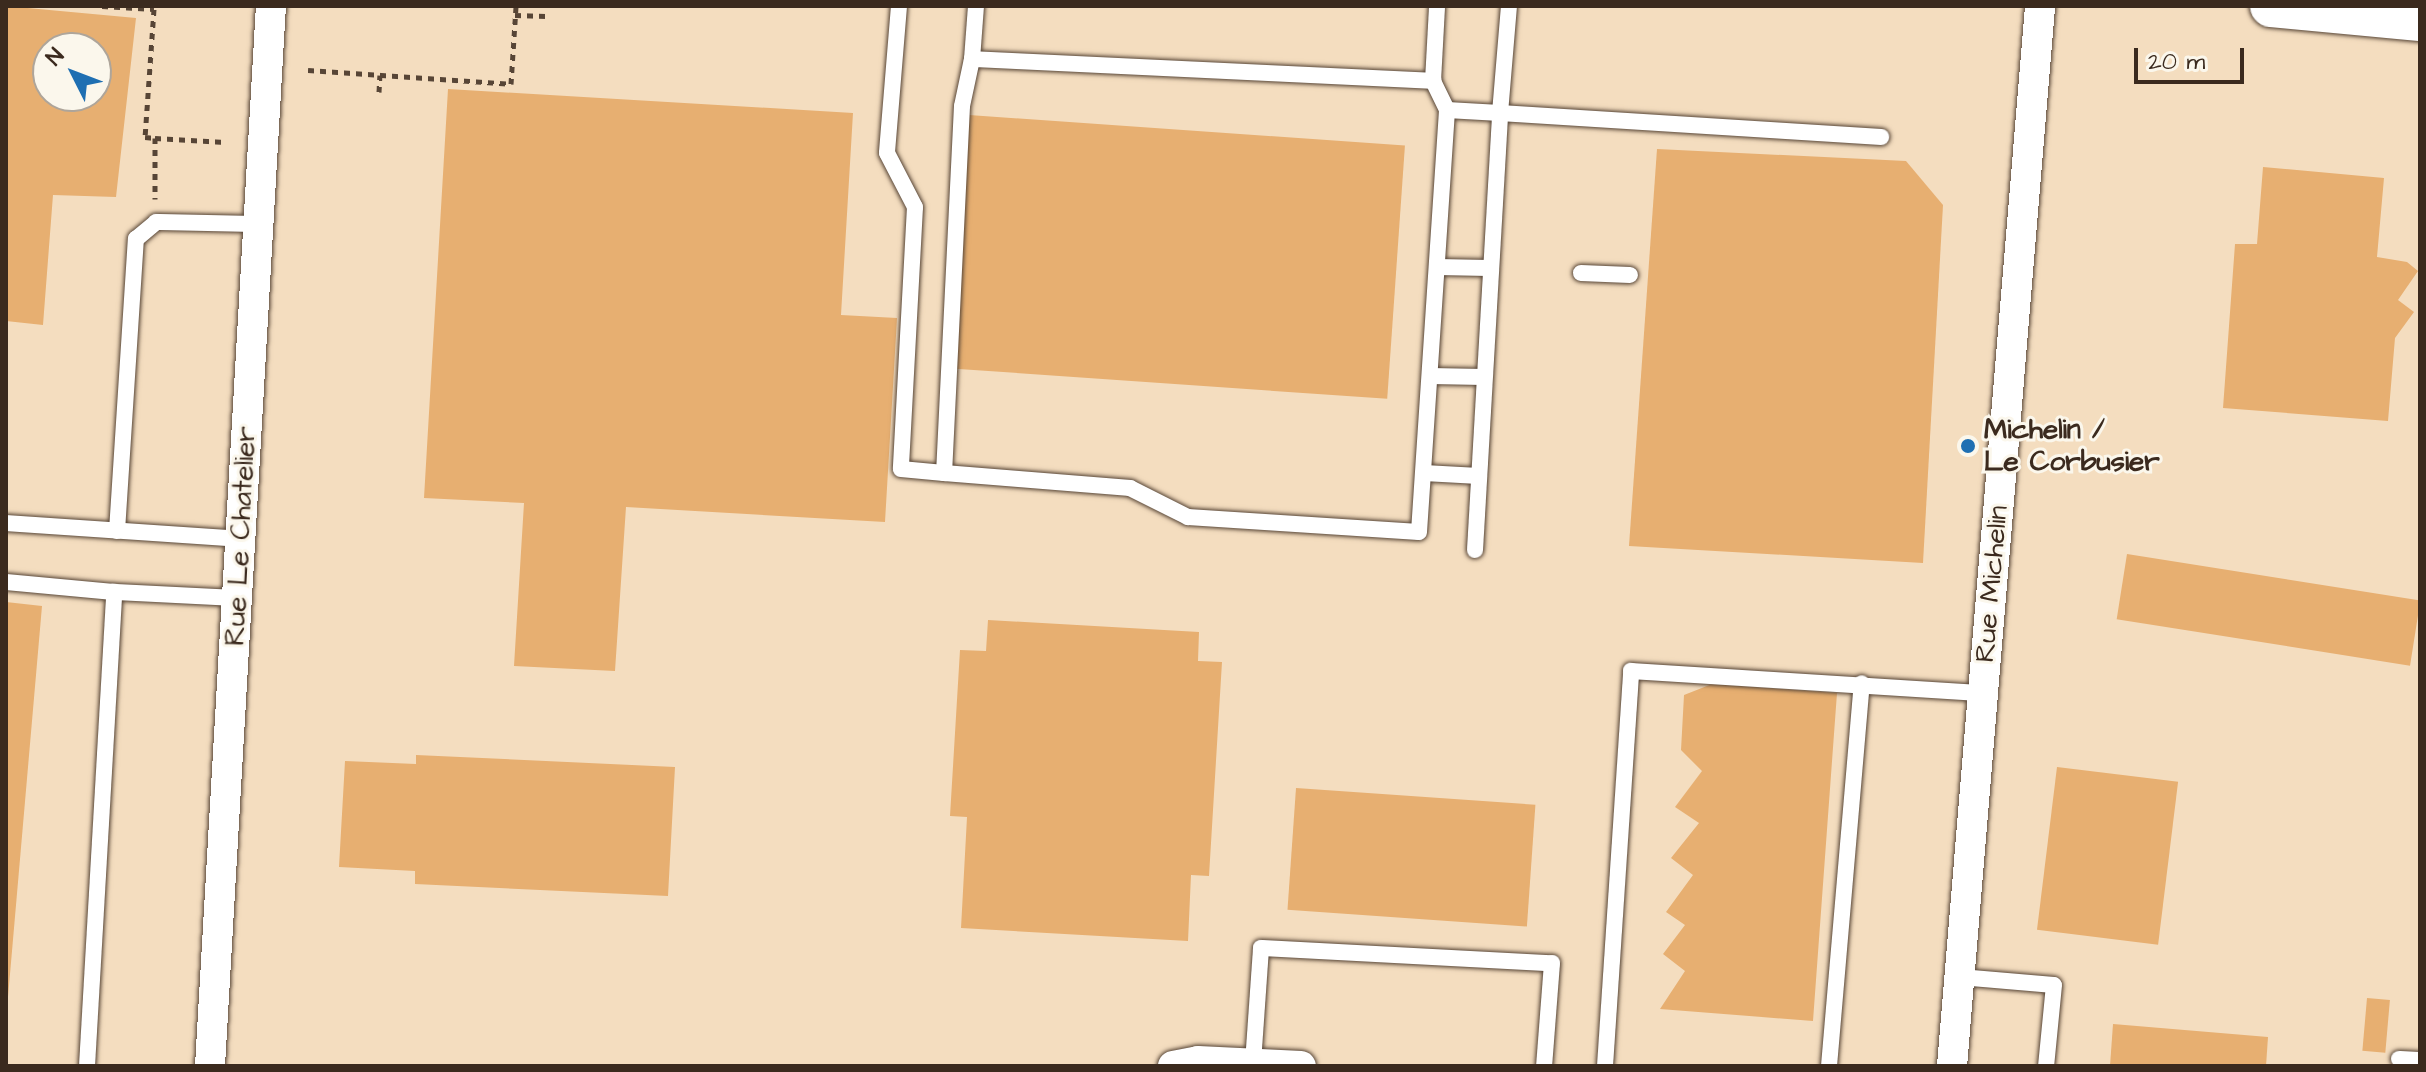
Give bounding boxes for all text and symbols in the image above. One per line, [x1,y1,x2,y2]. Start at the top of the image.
north arrow [32,32,112,112]
scale bar [2138,32,2248,82]
text: N [39,41,71,72]
text: 20 m [2148,45,2205,79]
place label: Michelin / Le Corbusier [1984,413,2160,479]
street label: Rue Le Chatelier [218,425,264,647]
marker: Michelin / Le Corbusier [1959,437,1977,455]
street label: Rue Michelin [1968,504,2016,664]

